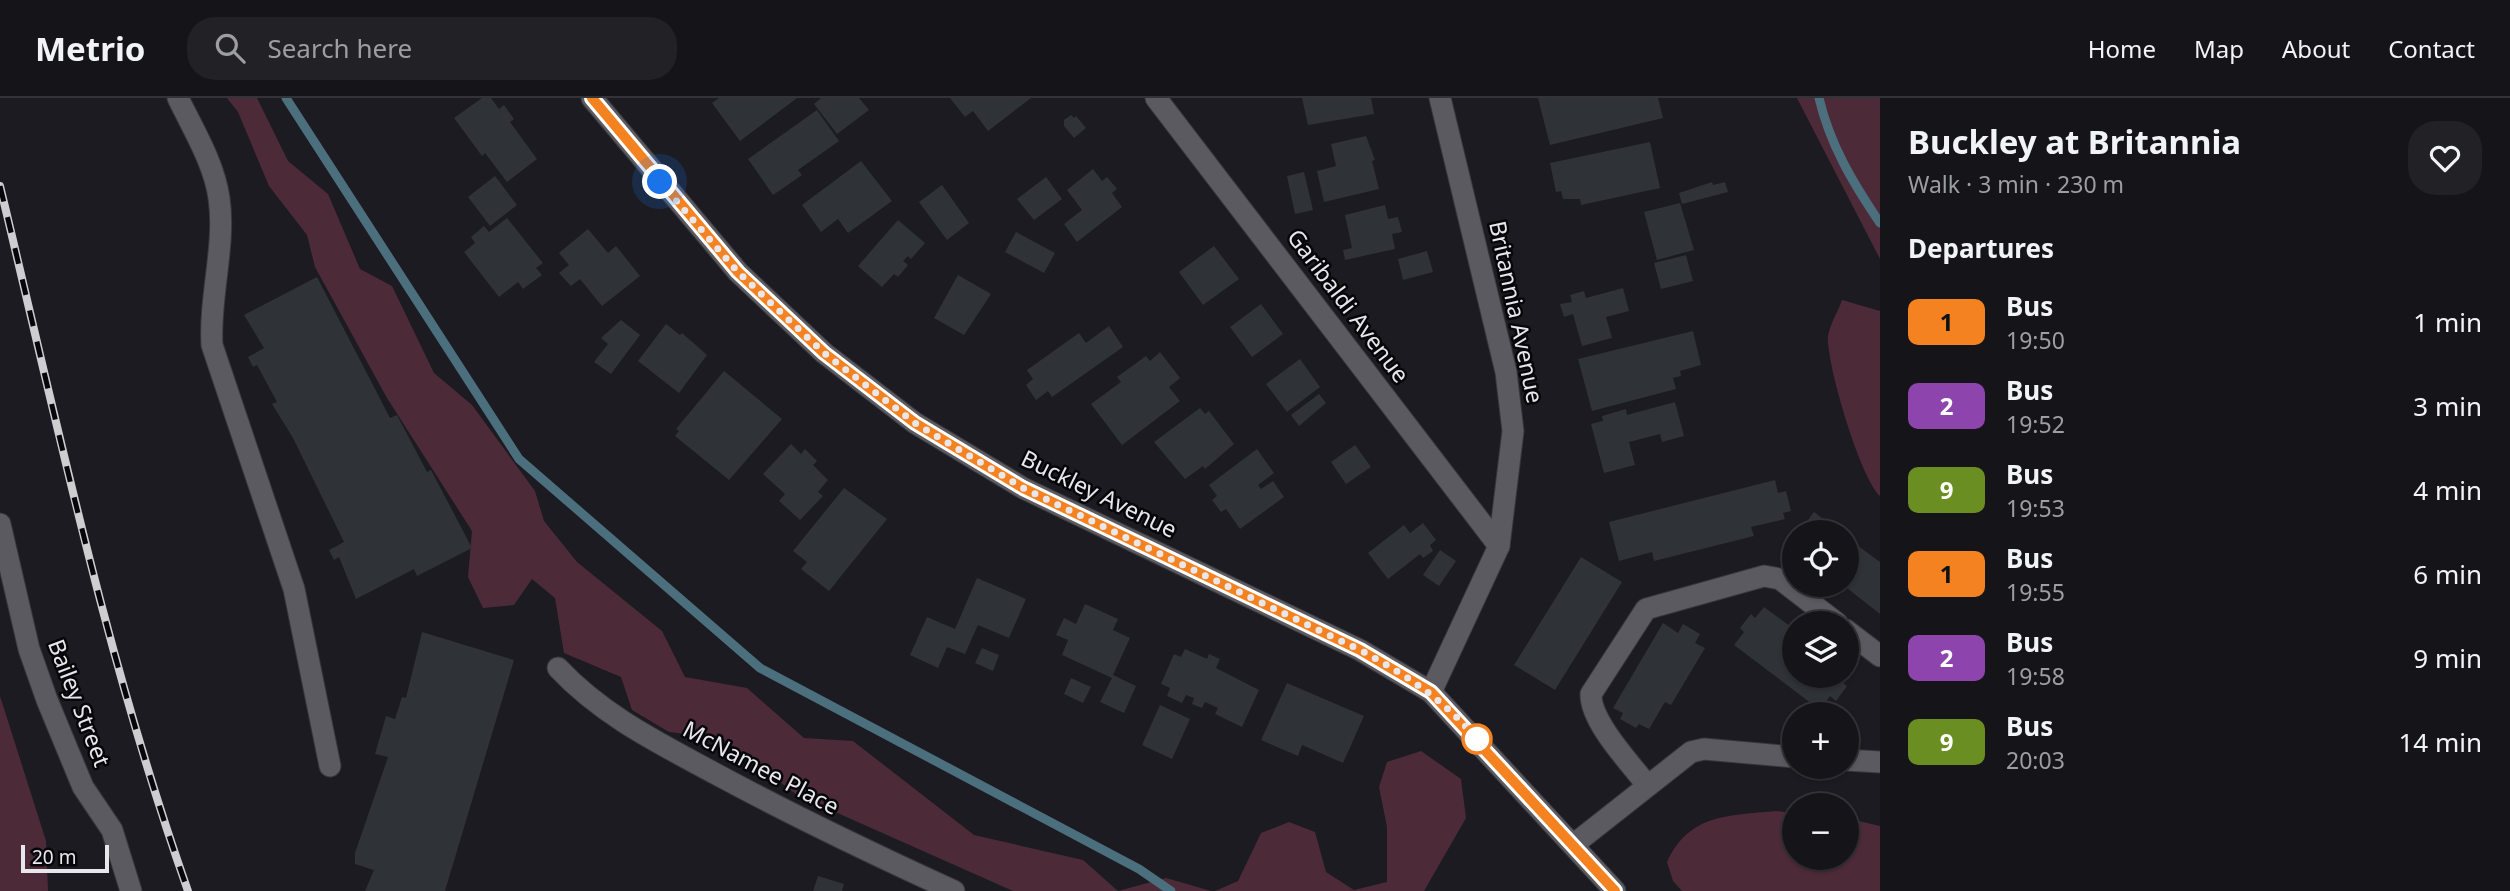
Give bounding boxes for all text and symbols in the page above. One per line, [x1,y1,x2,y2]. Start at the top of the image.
search box [187,17,677,80]
text: Metrio [35,26,145,71]
icon: search [211,29,249,67]
text: Search here [267,30,412,66]
text: Home [2088,32,2156,65]
text: Map [2194,32,2244,65]
text: About [2282,32,2350,65]
text: Contact [2388,32,2475,65]
text: Buckley at Britannia [1908,119,2241,164]
button: heart [2408,121,2482,195]
your location [642,164,677,199]
text: Walk · 3 min · 230 m [1908,168,2124,200]
street label: Britannia Avenue [1482,218,1552,406]
street label: Garibaldi Avenue [1280,222,1417,389]
text: Departures [1908,230,2054,266]
text: Bus [2006,288,2053,324]
text: 1 min [2413,304,2482,340]
text: 1 [1940,305,1953,338]
text: 19:50 [2006,324,2065,356]
text: Bus [2006,372,2053,408]
text: 3 min [2413,388,2482,424]
text: 2 [1940,389,1953,422]
text: 19:52 [2006,408,2065,440]
street label: Buckley Avenue [1016,442,1183,545]
text: Bus [2006,456,2053,492]
text: 4 min [2413,472,2482,508]
text: 9 [1940,473,1953,506]
text: 19:53 [2006,492,2065,524]
map controls [1782,520,1859,870]
button: locate [1782,520,1859,597]
text: Bus [2006,540,2053,576]
text: 6 min [2413,556,2482,592]
text: 1 [1940,557,1953,590]
text: 19:55 [2006,576,2065,608]
button: layers [1782,611,1859,688]
text: Bus [2006,624,2053,660]
street label: Bailey Street [41,634,119,771]
text: 9 min [2413,640,2482,676]
text: 2 [1940,641,1953,674]
text: 19:58 [2006,660,2065,692]
button: + [1782,702,1859,779]
text: Bus [2006,708,2053,744]
street label: McNamee Place [678,713,845,822]
unlabelled marker [1462,724,1492,754]
text: 14 min [2398,724,2482,760]
text: 9 [1940,725,1953,758]
text: 20:03 [2006,744,2065,776]
button: − [1782,793,1859,870]
scale bar [21,842,108,874]
text: 20 m [32,844,76,870]

